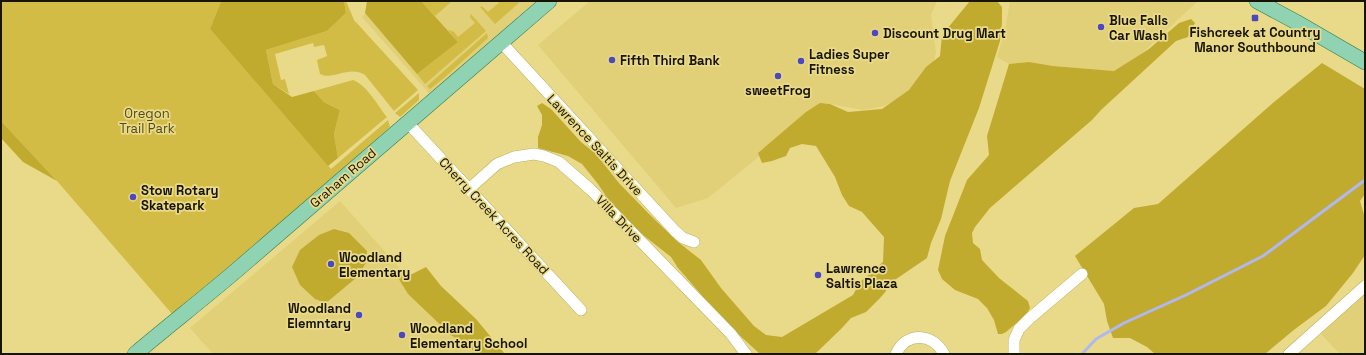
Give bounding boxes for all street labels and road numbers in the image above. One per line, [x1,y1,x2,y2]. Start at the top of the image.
street label: Lawrence Saltis Drive [543,91,647,199]
street label: Graham Road [306,144,380,212]
street label: Cherry Creek Acres Road [435,154,553,278]
street label: Villa Drive [592,192,646,246]

